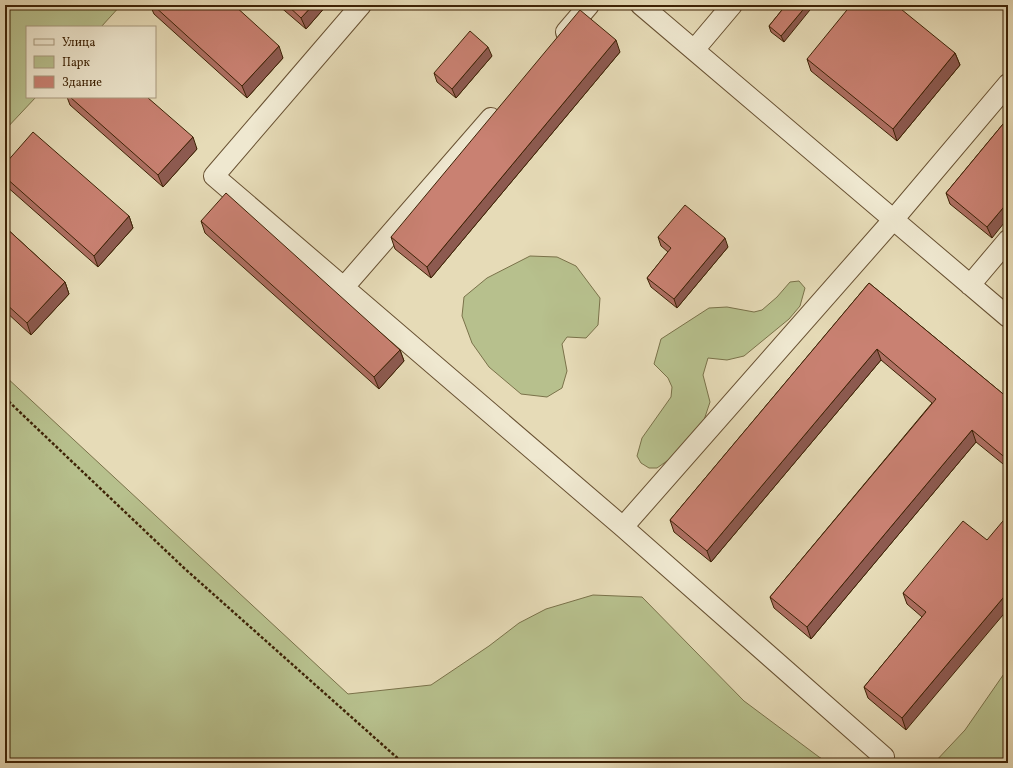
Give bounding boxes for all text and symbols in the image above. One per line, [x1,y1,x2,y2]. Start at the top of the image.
legend [26,26,156,98]
text: Улица [62,35,95,51]
text: Парк [62,55,90,71]
text: Здание [62,75,102,91]

